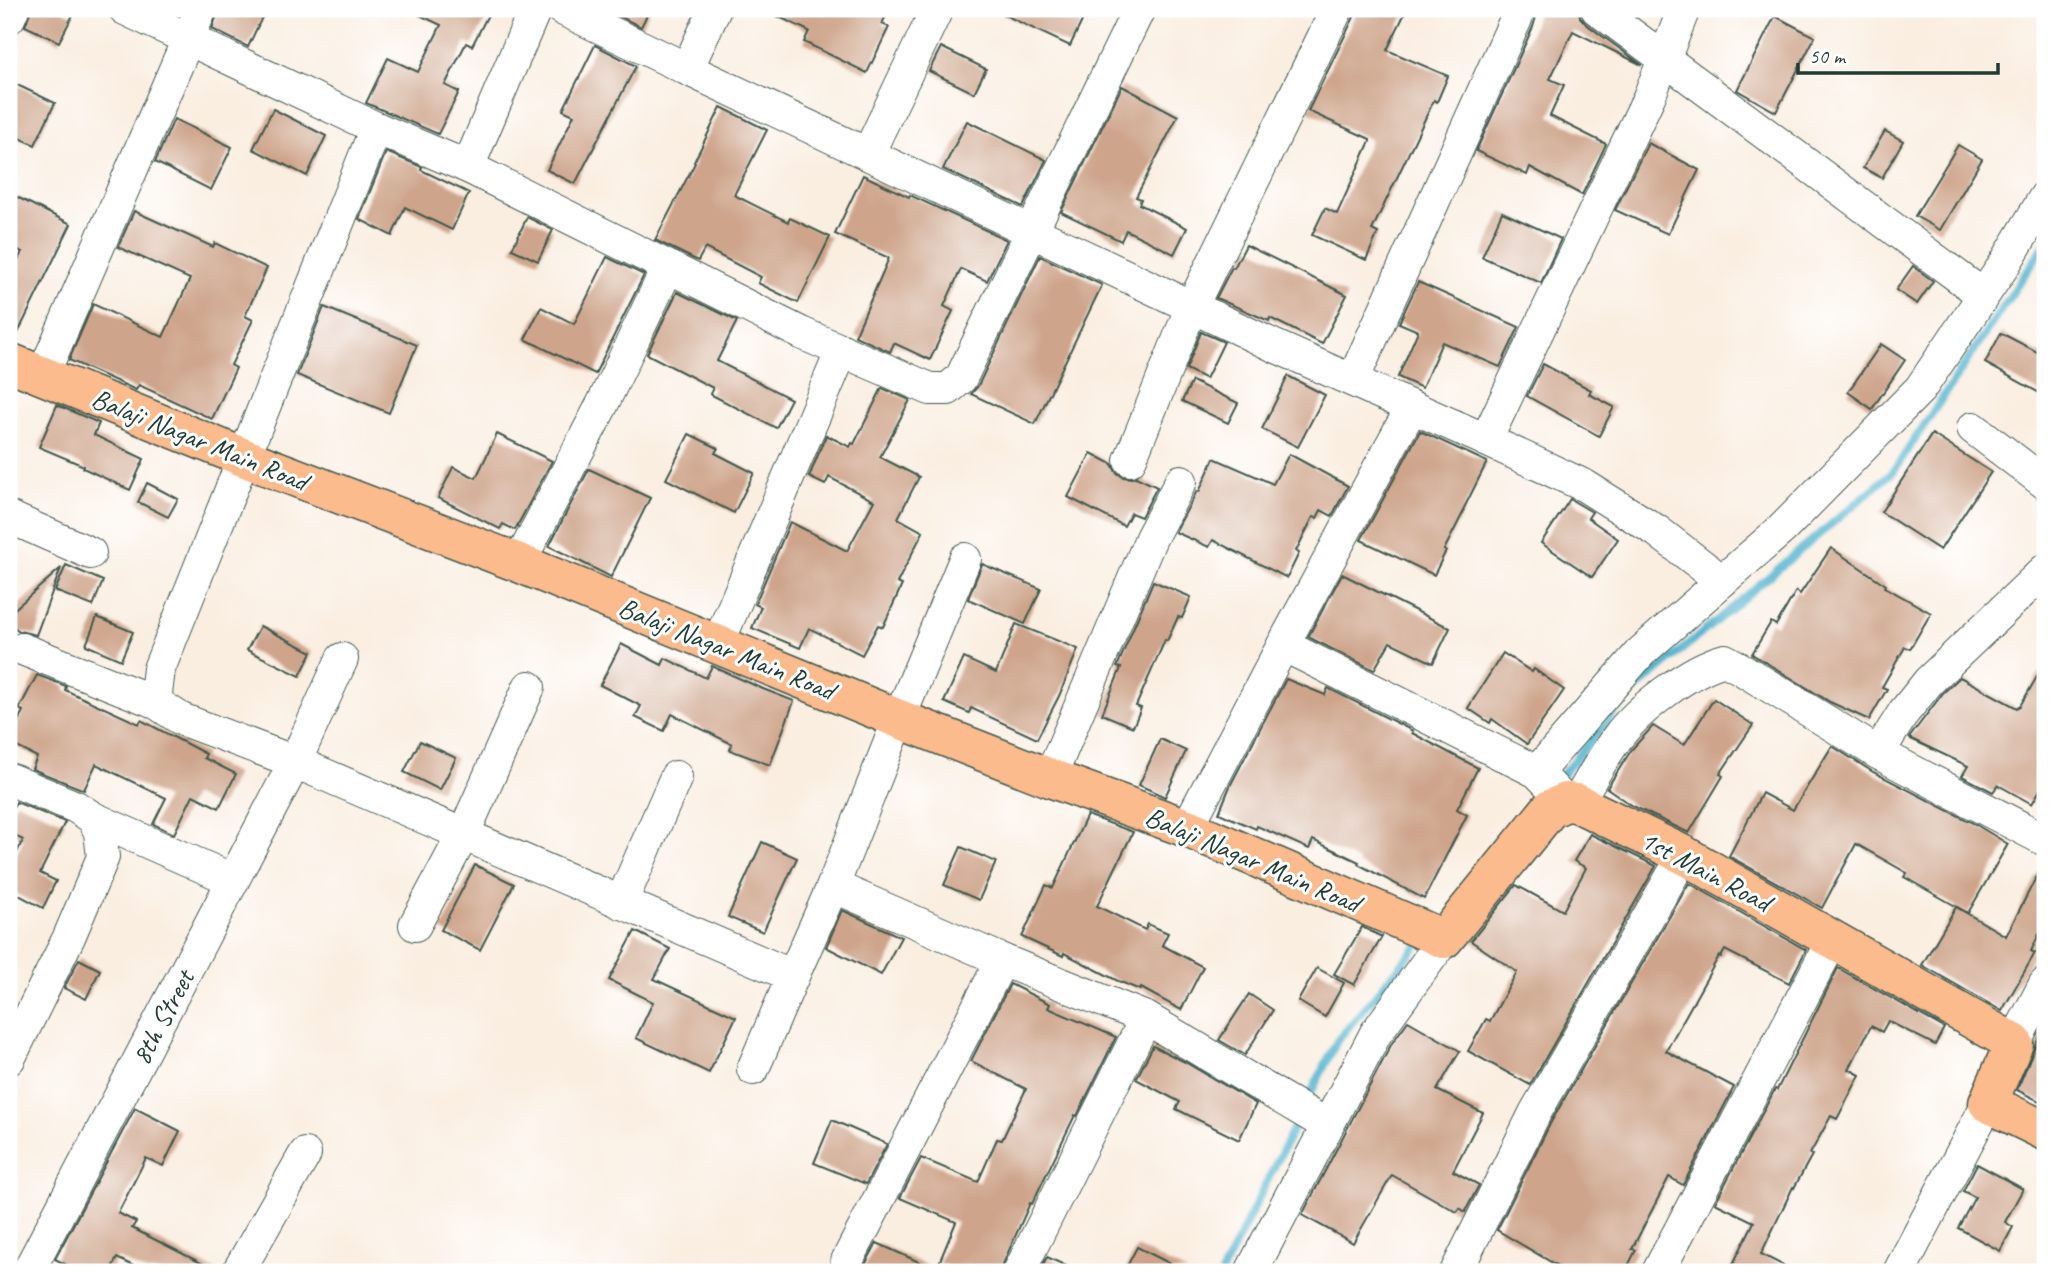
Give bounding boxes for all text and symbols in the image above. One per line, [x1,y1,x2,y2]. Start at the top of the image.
scale bar [1798,32,1998,76]
text: 50 m [1809,43,1847,69]
street label: Balaji Nagar Main Road [87,380,317,500]
street label: Balaji Nagar Main Road [614,589,844,709]
street label: Balaji Nagar Main Road [1140,798,1369,922]
street label: 1st Main Road [1635,822,1780,921]
street label: 8th Street [123,962,203,1070]

